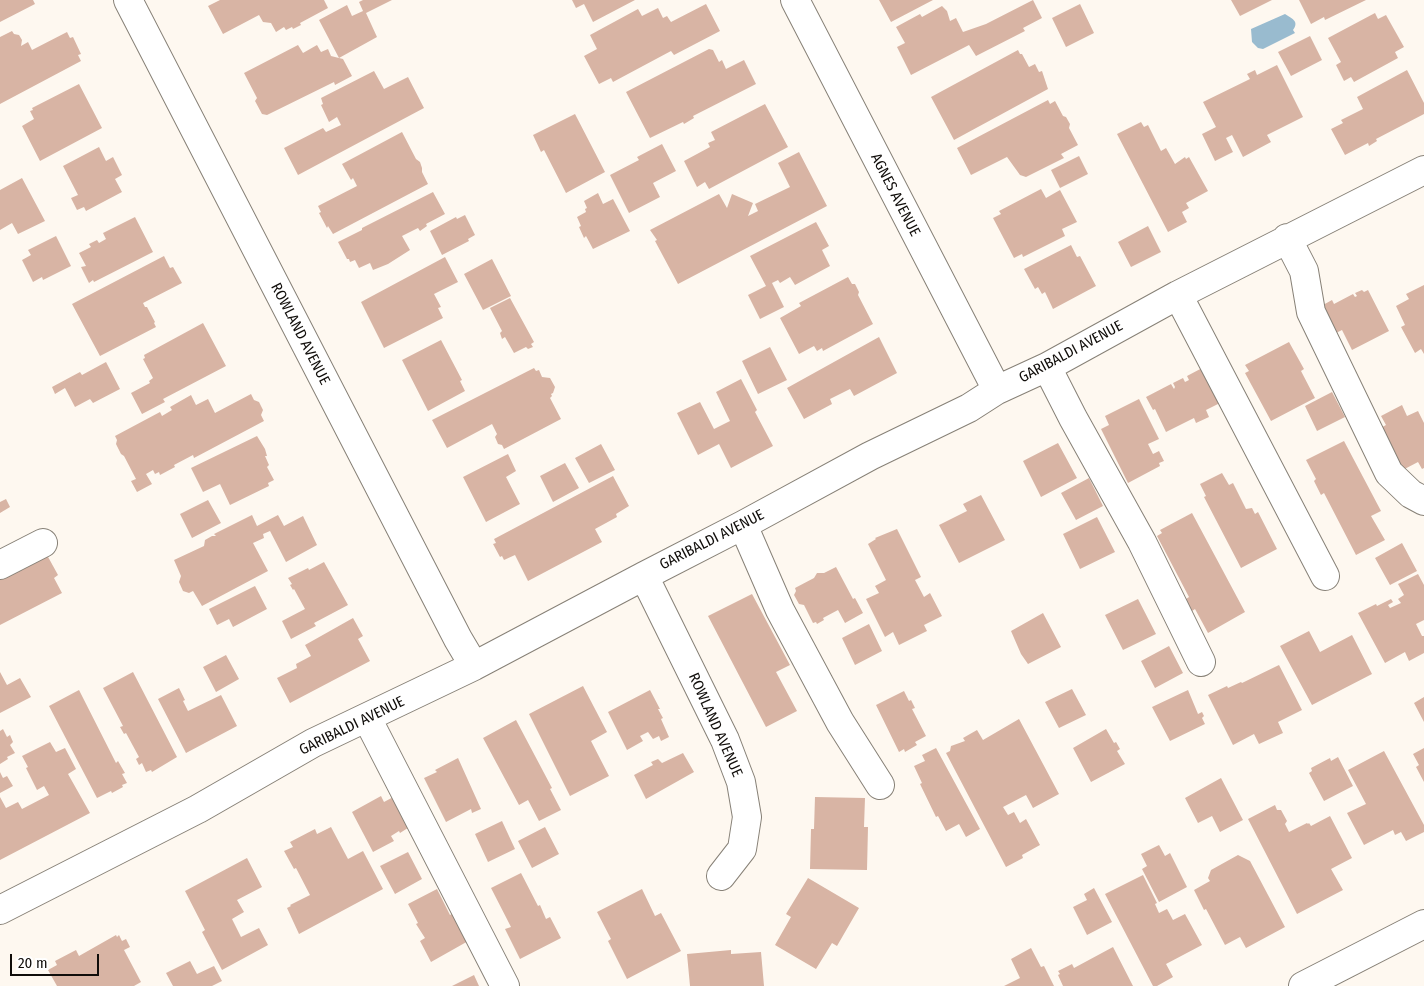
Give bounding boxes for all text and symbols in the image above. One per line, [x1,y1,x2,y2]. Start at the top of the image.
street label: AGNES AVENUE [866,151,924,239]
street label: ROWLAND AVENUE [267,280,333,388]
street label: GARIBALDI AVENUE [1016,317,1126,387]
street label: GARIBALDI AVENUE [657,506,767,574]
street label: ROWLAND AVENUE [684,670,746,780]
street label: GARIBALDI AVENUE [296,693,408,759]
scale bar [12,944,101,976]
text: 20 m [18,954,48,972]

